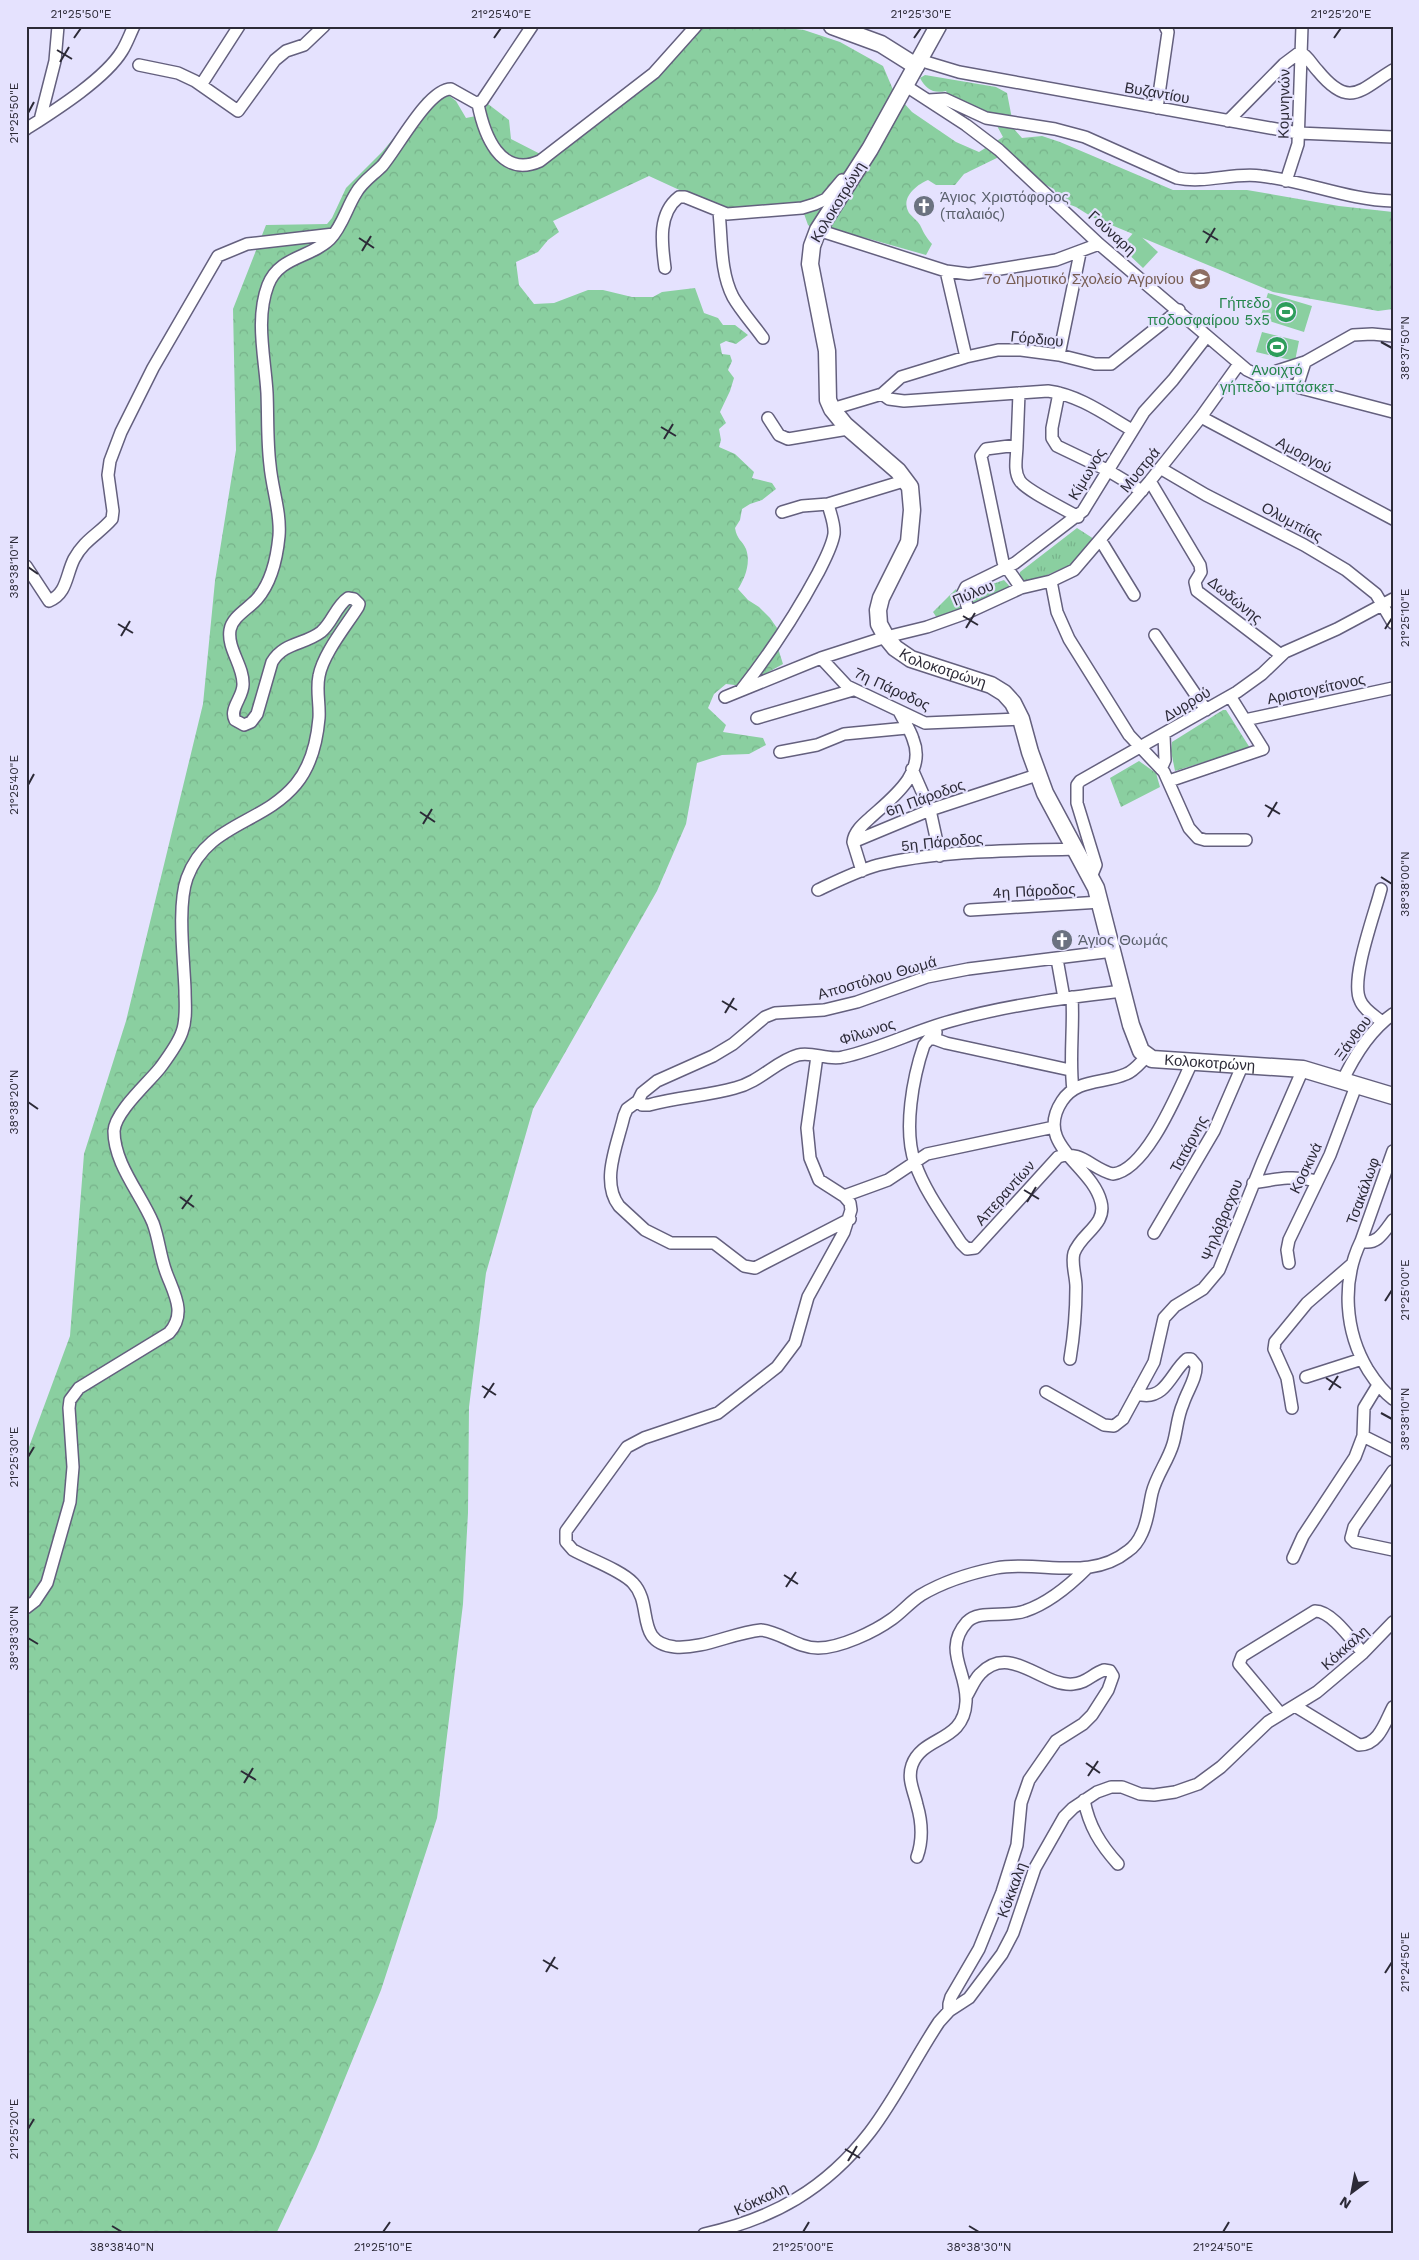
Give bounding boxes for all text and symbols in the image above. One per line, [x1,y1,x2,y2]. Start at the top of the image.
text: 21°25'50"E [51,7,112,21]
text: 21°25'40"E [471,7,531,21]
text: 21°25'30"E [891,7,952,21]
text: 21°25'20"E [1311,7,1372,21]
street label: Κομνηνών [1274,69,1294,139]
street label: Βυζαντίου [1123,78,1191,108]
text: 21°25'50"E [7,82,21,143]
street label: Κολοκοτρώνη [807,158,869,246]
place label: Άγιος Χριστόφορος (παλαιός) [940,188,1069,223]
church icon: Άγιος Χριστόφορος (παλαιός) [912,194,936,218]
street label: Γούναρη [1084,207,1140,259]
school or university icon: 7ο Δημοτικό Σχολείο Αγρινίου [1188,267,1212,291]
place label: 7ο Δημοτικό Σχολείο Αγρινίου [984,270,1184,288]
place label: Γήπεδο ποδοσφαίρου 5x5 [1147,294,1270,329]
sports icon: Γήπεδο ποδοσφαίρου 5x5 [1274,300,1298,324]
text: 38°37'50"N [1398,316,1412,380]
street label: Γόρδιου [1010,327,1064,351]
sports icon: Ανοιχτό γήπεδο μπάσκετ [1265,335,1289,359]
place label: Ανοιχτό γήπεδο μπάσκετ [1220,361,1334,396]
street label: Αμοργού [1273,433,1335,477]
street label: Μυστρά [1116,443,1164,496]
street label: Κίμωνος [1064,445,1110,503]
street label: Ολυμπίας [1258,498,1326,546]
text: 38°38'10"N [7,536,21,598]
street label: Δωδώνης [1204,573,1266,627]
street label: Πύλου [950,576,996,610]
text: 21°25'10"E [1398,588,1412,647]
street label: Κολοκοτρώνη [896,645,989,692]
street label: 7η Πάροδος [851,663,933,715]
street label: Αριστογείτονος [1265,670,1367,708]
street label: Δυρρού [1160,683,1214,725]
text: 21°25'40"E [7,755,21,815]
street label: 6η Πάροδος [883,775,967,821]
street label: 5η Πάροδος [900,829,984,855]
text: 38°38'00"N [1398,851,1412,917]
street label: 4η Πάροδος [992,880,1076,902]
church icon: Άγιος Θωμάς [1050,928,1074,952]
place label: Άγιος Θωμάς [1078,931,1168,949]
street label: Αποστόλου Θωμά [815,952,939,1004]
street label: Ξάνθου [1331,1012,1375,1064]
street label: Φίλωνος [837,1015,897,1049]
street label: Κολοκοτρώνη [1164,1051,1256,1075]
text: 38°38'20"N [7,1069,21,1135]
street label: Τατάρνης [1166,1112,1212,1176]
street label: Κοσκινά [1286,1139,1326,1196]
street label: Τσακάλωφ [1343,1155,1384,1227]
street label: Απεραντίων [971,1157,1039,1229]
street label: Ψηλόβραχου [1197,1177,1247,1263]
text: 21°25'00"E [1398,1259,1412,1321]
text: 38°38'10"N [1398,1388,1412,1450]
text: 21°25'30"E [7,1426,21,1487]
text: 38°38'30"N [7,1605,21,1671]
street label: Κόκκαλη [1318,1622,1372,1674]
street label: Κόκκαλη [994,1860,1030,1920]
text: 21°24'50"E [1398,1931,1412,1992]
text: 21°25'20"E [7,2098,21,2159]
north arrow [1326,2168,1376,2218]
street label: Κόκκαλη [731,2179,791,2219]
text: N [1336,2193,1354,2213]
text: 38°38'40"N [90,2240,154,2254]
text: 21°25'10"E [354,2240,413,2254]
text: 21°25'00"E [772,2240,834,2254]
text: 38°38'30"N [946,2240,1012,2254]
text: 21°24'50"E [1193,2240,1254,2254]

